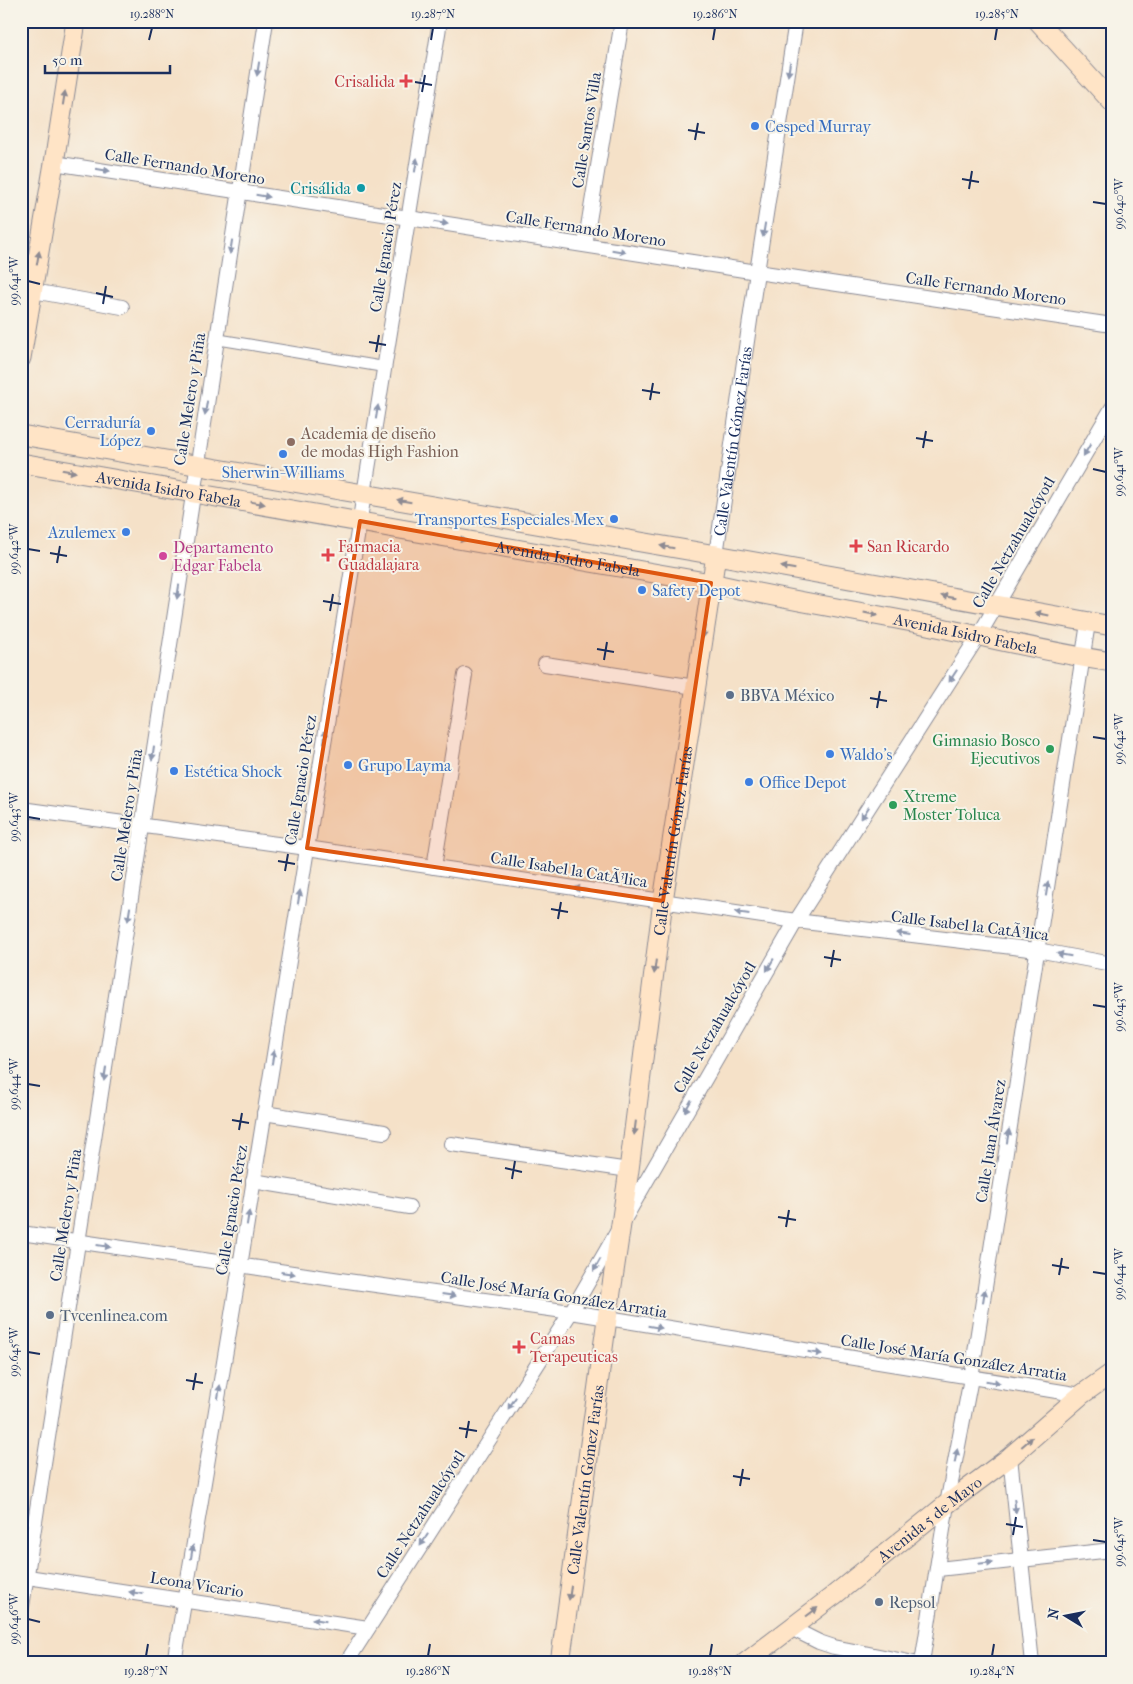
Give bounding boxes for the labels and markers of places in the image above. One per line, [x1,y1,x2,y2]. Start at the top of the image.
place label: Crisalida [334,72,396,91]
marker: Crisalida [399,74,413,88]
place label: Cesped Murray [765,117,872,136]
marker: Cesped Murray [749,120,761,132]
place label: Crisálida [290,179,352,198]
marker: Crisálida [355,182,367,194]
place label: Cerraduría López [65,413,142,450]
place label: Academia de diseño de modas High Fashion [300,424,459,461]
marker: Cerraduría López [145,425,157,437]
marker: Academia de diseño de modas High Fashion [285,436,297,448]
marker: Sherwin-Williams [277,448,289,460]
place label: Sherwin-Williams [222,463,344,482]
place label: Transportes Especiales Mex [415,510,605,529]
marker: Transportes Especiales Mex [608,513,620,525]
place label: Azulemex [47,523,117,542]
marker: Azulemex [120,526,132,538]
place label: Farmacia Guadalajara [338,537,420,574]
place label: San Ricardo [867,537,949,556]
place label: Departamento Edgar Fabela [173,538,273,575]
marker: San Ricardo [849,539,863,553]
marker: Farmacia Guadalajara [322,549,334,561]
marker: Departamento Edgar Fabela [157,550,169,562]
place label: Safety Depot [652,581,741,600]
marker: Safety Depot [636,584,648,596]
place label: BBVA México [740,686,834,705]
marker: BBVA México [724,689,736,701]
place label: Gimnasio Bosco Ejecutivos [932,731,1040,768]
marker: Gimnasio Bosco Ejecutivos [1044,743,1056,755]
place label: Waldo's [839,745,892,764]
marker: Waldo's [824,748,836,760]
place label: Grupo Layma [358,756,452,775]
marker: Grupo Layma [342,759,354,771]
place label: Estética Shock [184,762,283,781]
marker: Estética Shock [168,765,180,777]
place label: Office Depot [759,773,847,792]
marker: Office Depot [743,776,755,788]
place label: Xtreme Moster Toluca [903,787,1001,824]
marker: Xtreme Moster Toluca [887,799,899,811]
place label: Tvcenlinea.com [60,1306,169,1325]
marker: Tvcenlinea.com [44,1309,56,1321]
place label: Camas Terapeuticas [530,1329,618,1366]
marker: Camas Terapeuticas [512,1340,526,1354]
place label: Repsol [889,1593,936,1612]
marker: Repsol [873,1596,885,1608]

